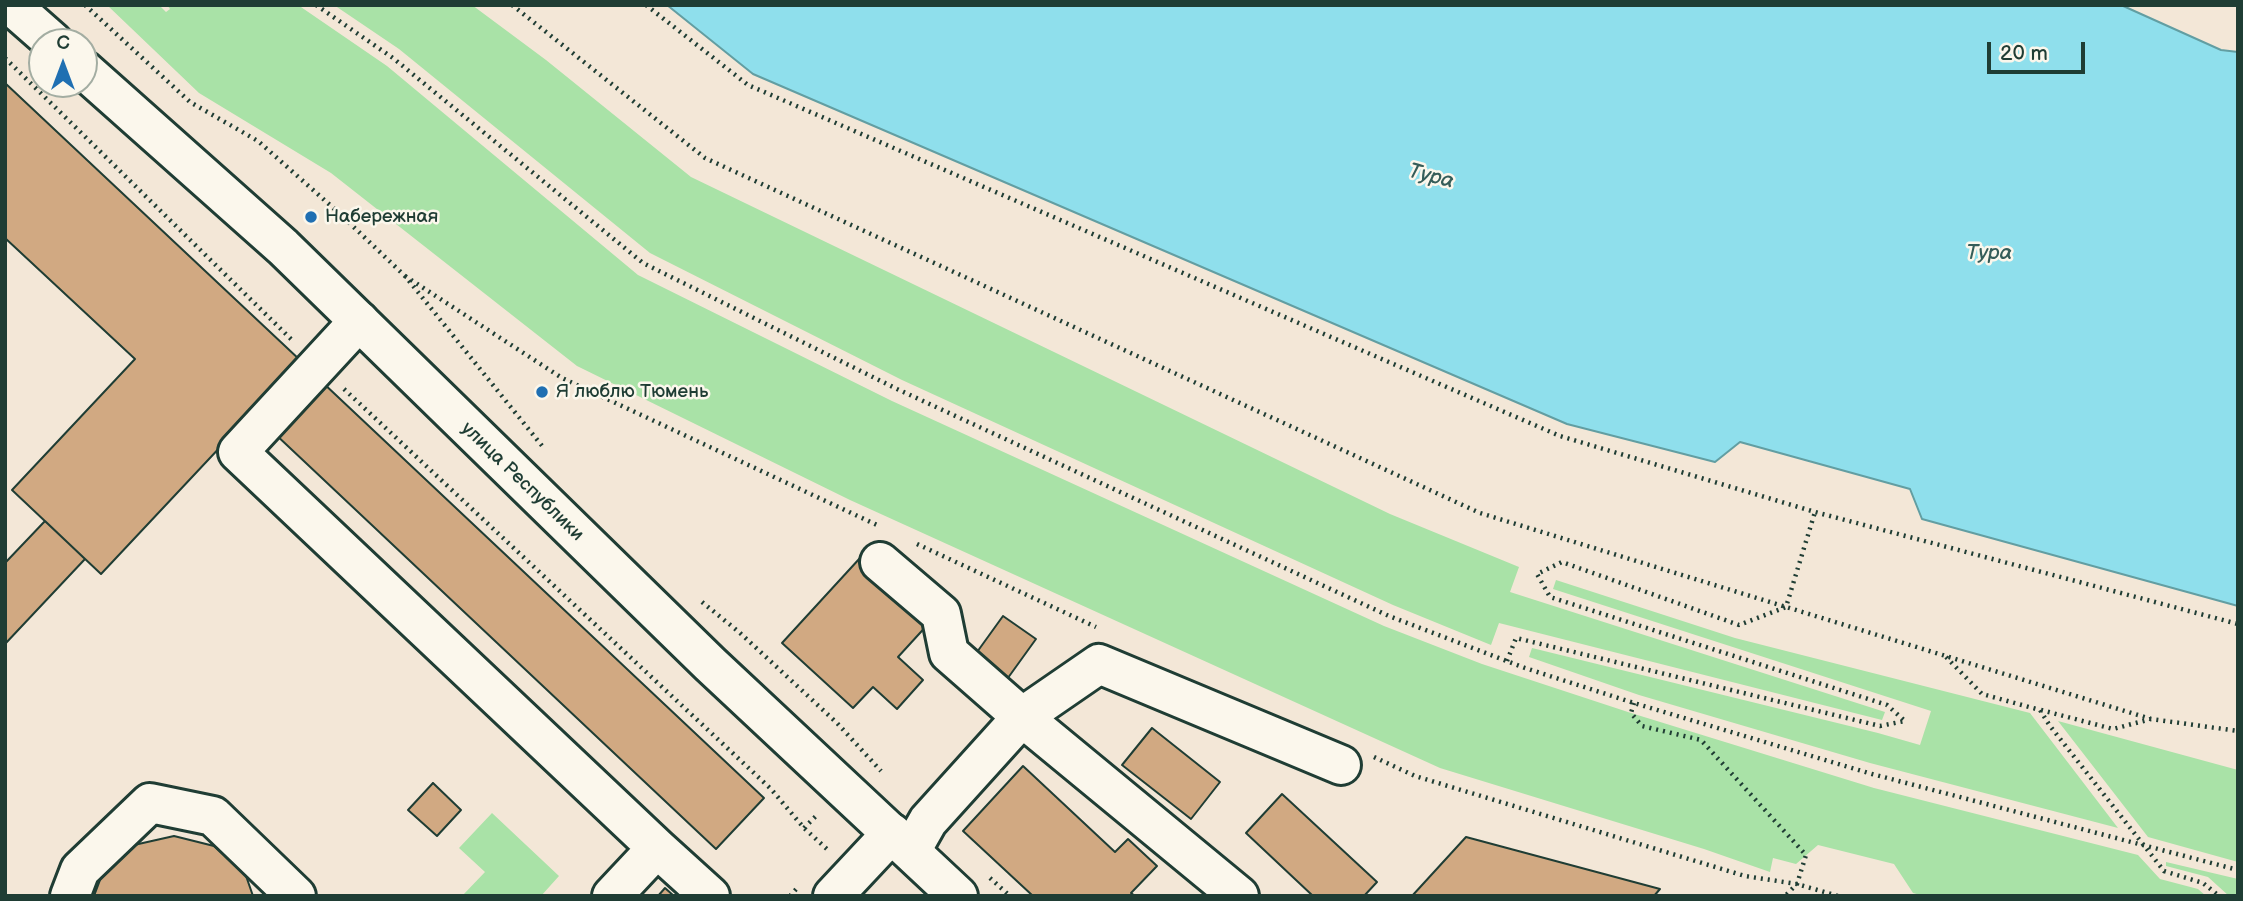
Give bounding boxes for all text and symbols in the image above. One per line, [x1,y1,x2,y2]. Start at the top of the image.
north arrow [28,28,98,98]
scale bar [1991,28,2089,72]
text: С [56,32,70,55]
text: 20 m [2000,41,2048,66]
water label: Тура [1406,159,1456,195]
place label: Набережная [325,206,438,228]
marker: Набережная [303,209,319,225]
water label: Тура [1966,241,2012,267]
place label: Я люблю Тюмень [556,381,708,403]
marker: Я люблю Тюмень [534,384,550,400]
street label: улица Республики [456,418,588,546]

